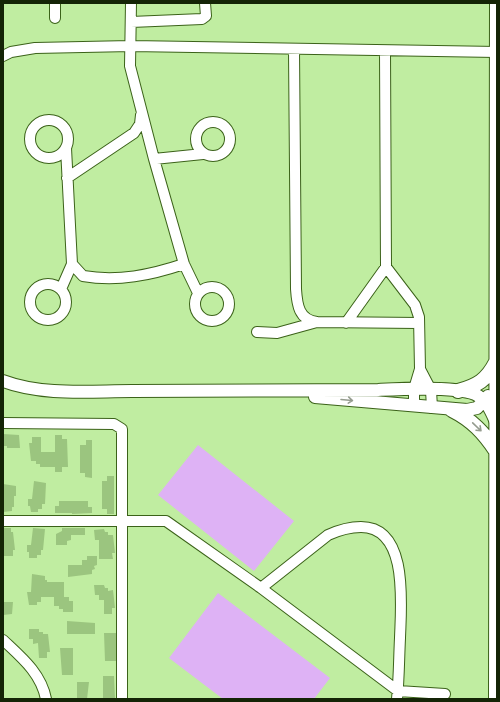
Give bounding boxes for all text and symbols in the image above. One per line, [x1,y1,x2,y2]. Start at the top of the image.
one-way arrow [340,396,353,404]
one-way arrow [472,422,482,432]

